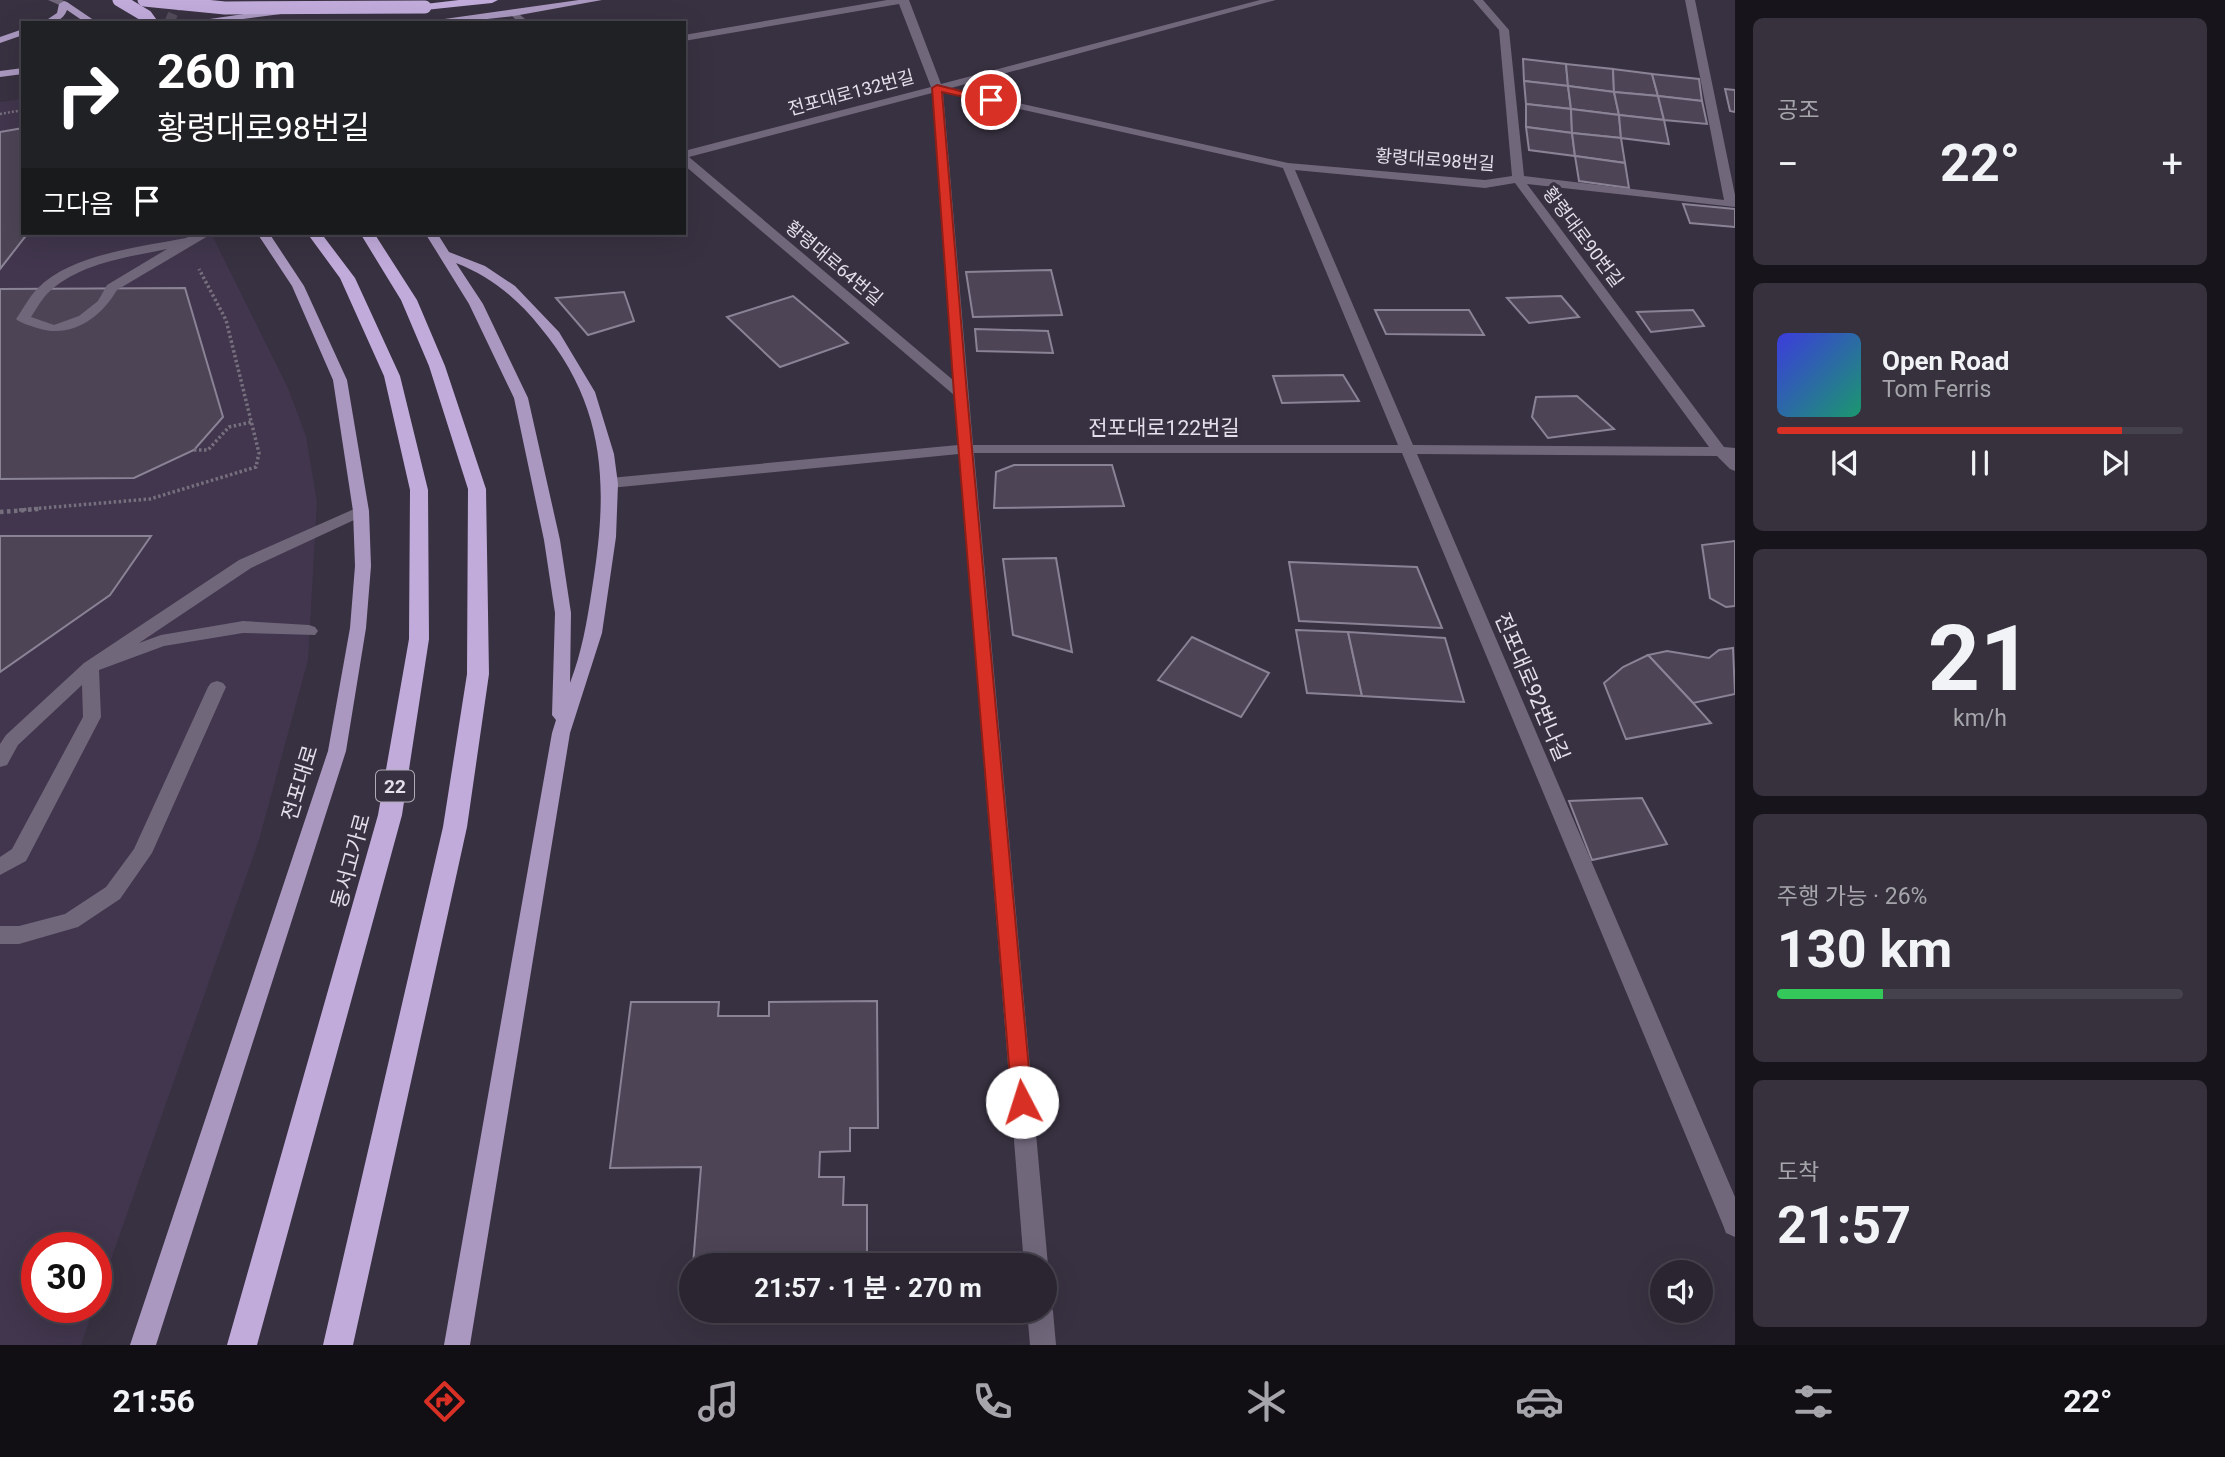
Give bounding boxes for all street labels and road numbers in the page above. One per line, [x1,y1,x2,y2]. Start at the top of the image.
street label: 전포대로132번길 [786,66,916,119]
street label: 황령대로98번길 [1375,145,1495,174]
street label: 황령대로90번길 [1539,183,1628,291]
street label: 황령대로64번길 [782,216,887,309]
street label: 전포대로122번길 [1088,416,1240,440]
street label: 전포대로92번나길 [1490,609,1574,765]
street label: 전포대로 [277,743,323,823]
road number: 22 [376,771,414,802]
street label: 동서고가로 [327,811,375,911]

